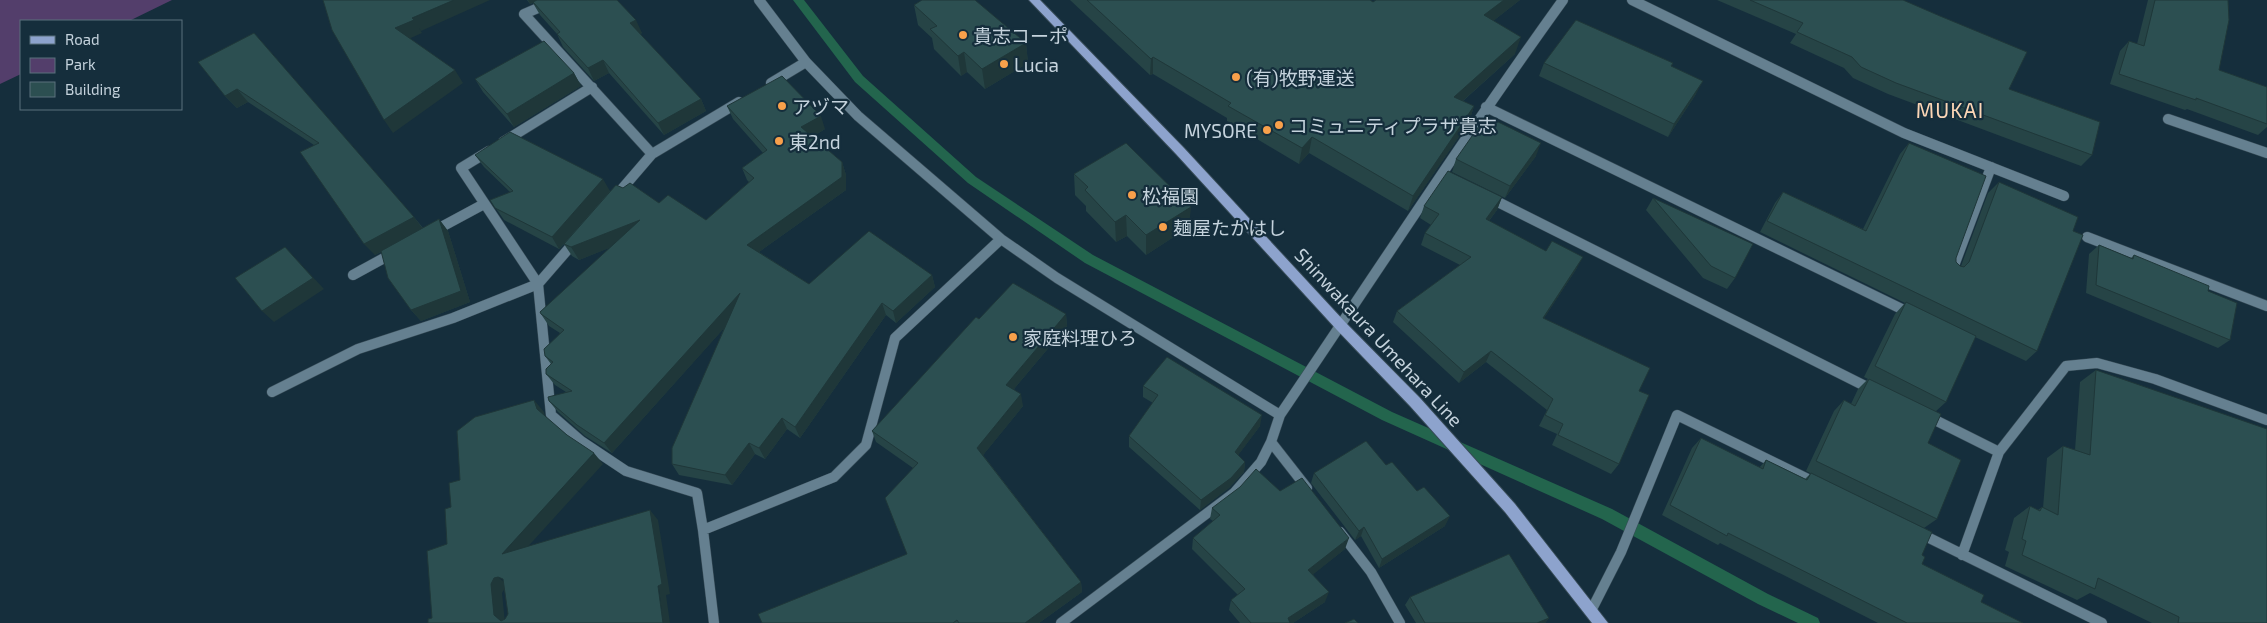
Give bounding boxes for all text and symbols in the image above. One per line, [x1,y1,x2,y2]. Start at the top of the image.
legend [20,20,182,110]
place label: 貴志コーポ [973,24,1068,47]
marker: 貴志コーポ [957,29,969,41]
text: Road [65,30,100,48]
place label: Lucia [1014,53,1059,76]
text: Park [65,55,96,73]
marker: Lucia [998,58,1010,70]
place label: (有)牧野運送 [1246,66,1355,89]
marker: (有)牧野運送 [1230,71,1242,83]
text: Building [65,80,121,98]
place label: アヅマ [792,95,849,118]
district label: MUKAI [1916,97,1984,122]
marker: アヅマ [776,100,788,112]
place label: コミュニティプラザ貴志 [1289,114,1497,137]
place label: MYSORE [1184,119,1257,142]
marker: コミュニティプラザ貴志 [1273,119,1285,131]
marker: MYSORE [1261,124,1273,136]
place label: 東2nd [789,130,841,153]
marker: 東2nd [773,135,785,147]
place label: 松福園 [1142,184,1199,207]
marker: 松福園 [1126,189,1138,201]
place label: 麺屋たかはし [1173,216,1286,239]
marker: 麺屋たかはし [1157,221,1169,233]
street label: Shinwakaura Umehara Line [1290,243,1468,431]
place label: 家庭料理ひろ [1023,326,1137,349]
marker: 家庭料理ひろ [1007,331,1019,343]

